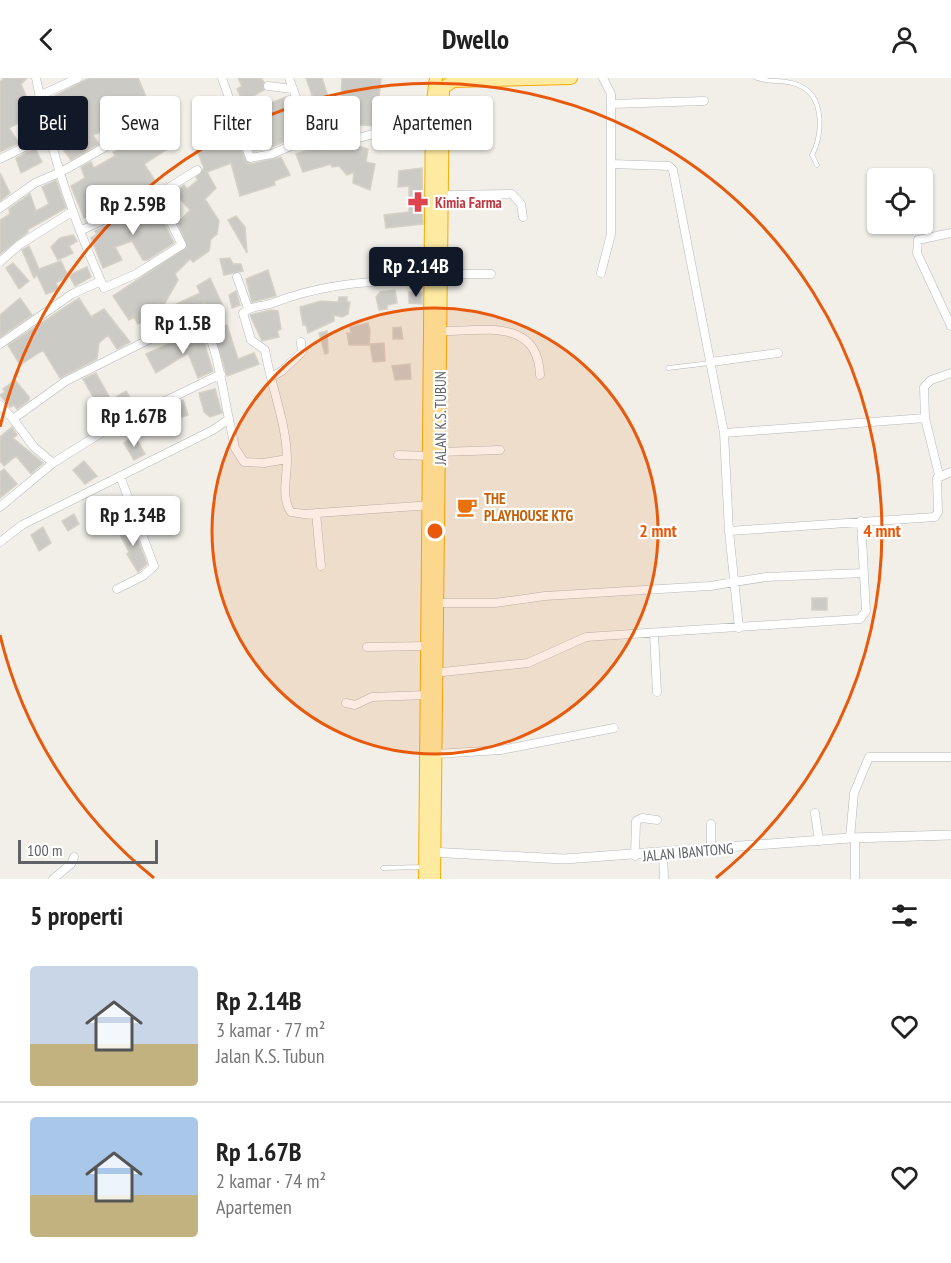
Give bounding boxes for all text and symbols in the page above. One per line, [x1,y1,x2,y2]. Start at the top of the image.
text: Dwello [442,22,509,56]
icon: back [30,23,63,56]
icon: person [888,23,921,56]
chip: Beli [18,96,88,150]
chip: Sewa [100,96,180,150]
chip: Filter [192,96,272,150]
chip: Baru [284,96,360,150]
chip: Apartemen [372,96,493,150]
map controls [867,168,933,234]
button: locate [867,168,933,234]
pin: Rp 2.59B [71,185,195,236]
pharmacy icon: Kimia Farma [406,190,430,214]
text: Rp 2.59B [100,191,166,217]
place label: Kimia Farma [435,193,502,212]
pin: Rp 2.14B [354,247,478,298]
text: Rp 2.14B [383,253,449,279]
pin: Rp 1.5B [128,304,238,355]
text: Rp 1.5B [155,310,211,336]
street label: JALAN K.S. TUBUN [431,371,450,466]
pin: Rp 1.67B [72,397,196,448]
text: Rp 1.67B [101,403,167,429]
place label: THE PLAYHOUSE KTG [484,489,573,525]
cafe icon: THE PLAYHOUSE KTG [455,495,479,519]
pin: Rp 1.34B [71,496,195,547]
text: Rp 1.34B [100,502,166,528]
text: 2 mnt [639,519,678,542]
text: 4 mnt [863,519,902,542]
centre of rings [425,521,445,541]
scale bar [18,837,158,864]
street label: JALAN IBANTONG [641,839,734,866]
text: 100 m [27,840,62,860]
text: 5 properti [30,899,123,932]
icon: filters [888,899,921,932]
text: Rp 2.14B [216,984,302,1017]
icon: home [78,990,150,1062]
icon: heart [888,1010,921,1043]
text: 3 kamar · 77 m² [216,1017,325,1043]
text: Jalan K.S. Tubun [216,1043,325,1069]
text: Rp 1.67B [216,1135,302,1168]
icon: home [78,1141,150,1213]
icon: heart [888,1161,921,1194]
text: 2 kamar · 74 m² [216,1168,326,1194]
text: Apartemen [216,1194,292,1220]

